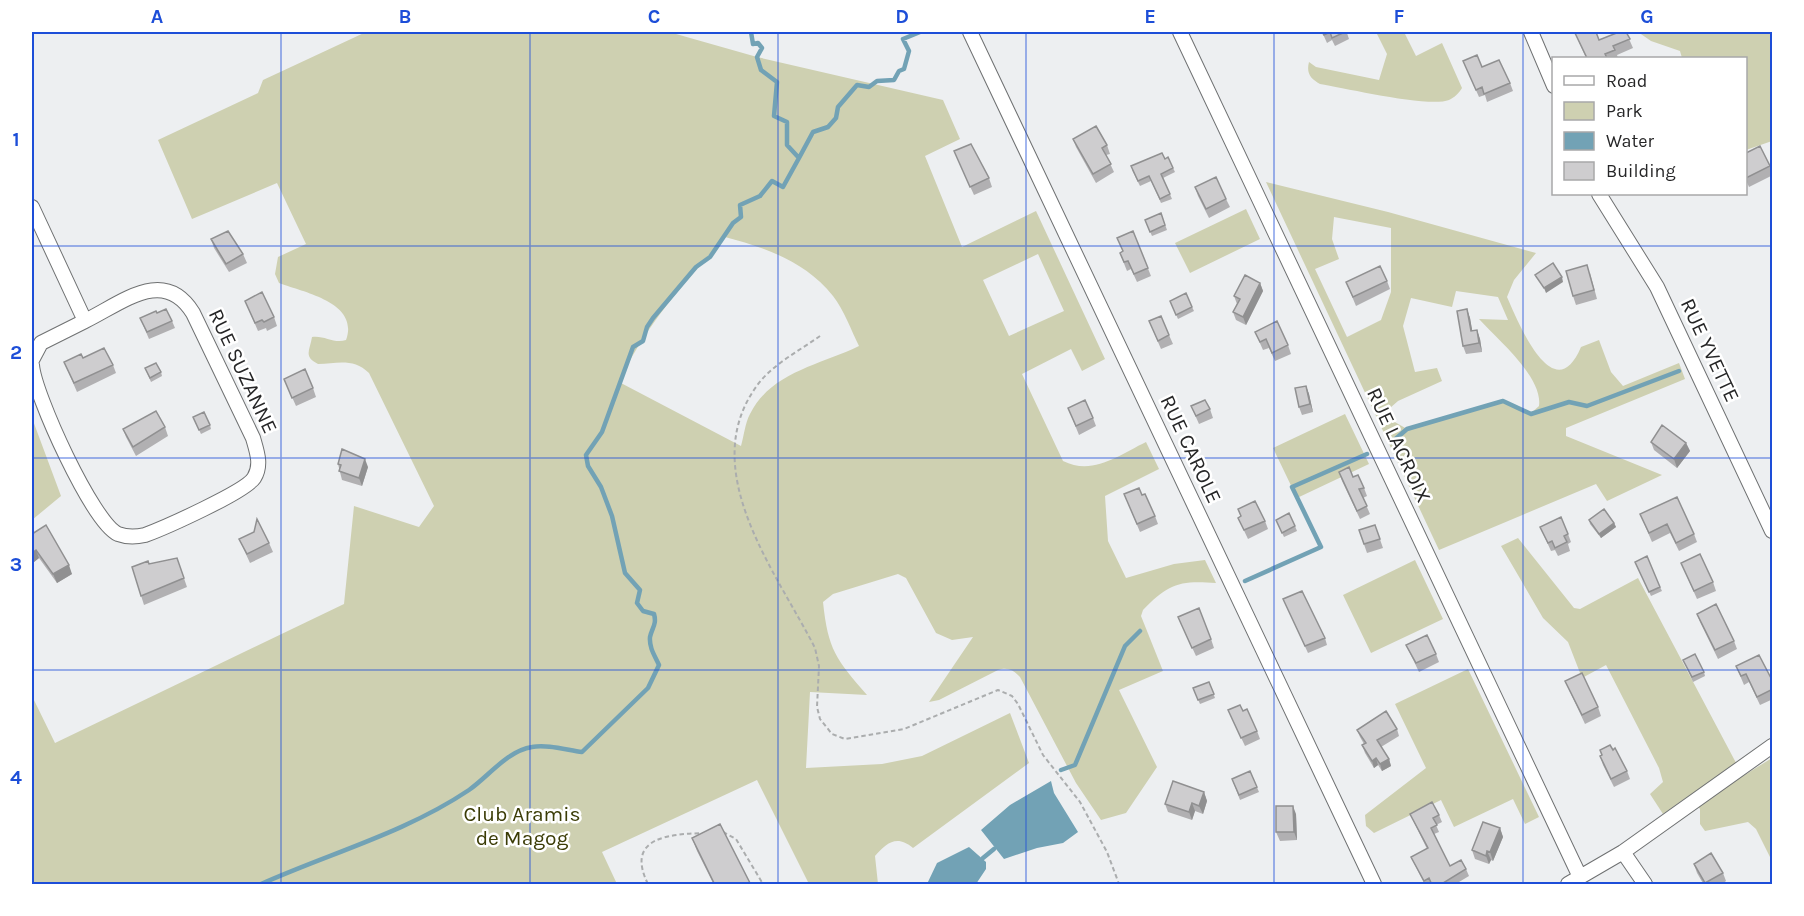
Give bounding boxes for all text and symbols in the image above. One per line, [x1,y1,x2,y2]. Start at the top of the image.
text: A [151,5,164,28]
text: B [399,5,411,28]
text: C [648,5,660,28]
text: D [895,5,909,28]
text: E [1144,5,1156,28]
text: F [1394,5,1405,28]
text: G [1640,5,1654,28]
legend [1552,57,1747,195]
text: Road [1606,70,1647,92]
text: Park [1606,100,1643,122]
text: 1 [12,128,20,151]
text: Water [1606,130,1654,152]
text: Building [1606,160,1676,182]
street label: RUE YVETTE [1676,294,1744,406]
street label: RUE SUZANNE [204,305,282,437]
text: 2 [10,341,22,364]
street label: RUE LACROIX [1362,384,1436,506]
street label: RUE CAROLE [1156,391,1226,507]
text: 3 [10,553,22,576]
text: 4 [10,766,22,789]
park label: Club Aramis de Magog [463,802,581,850]

